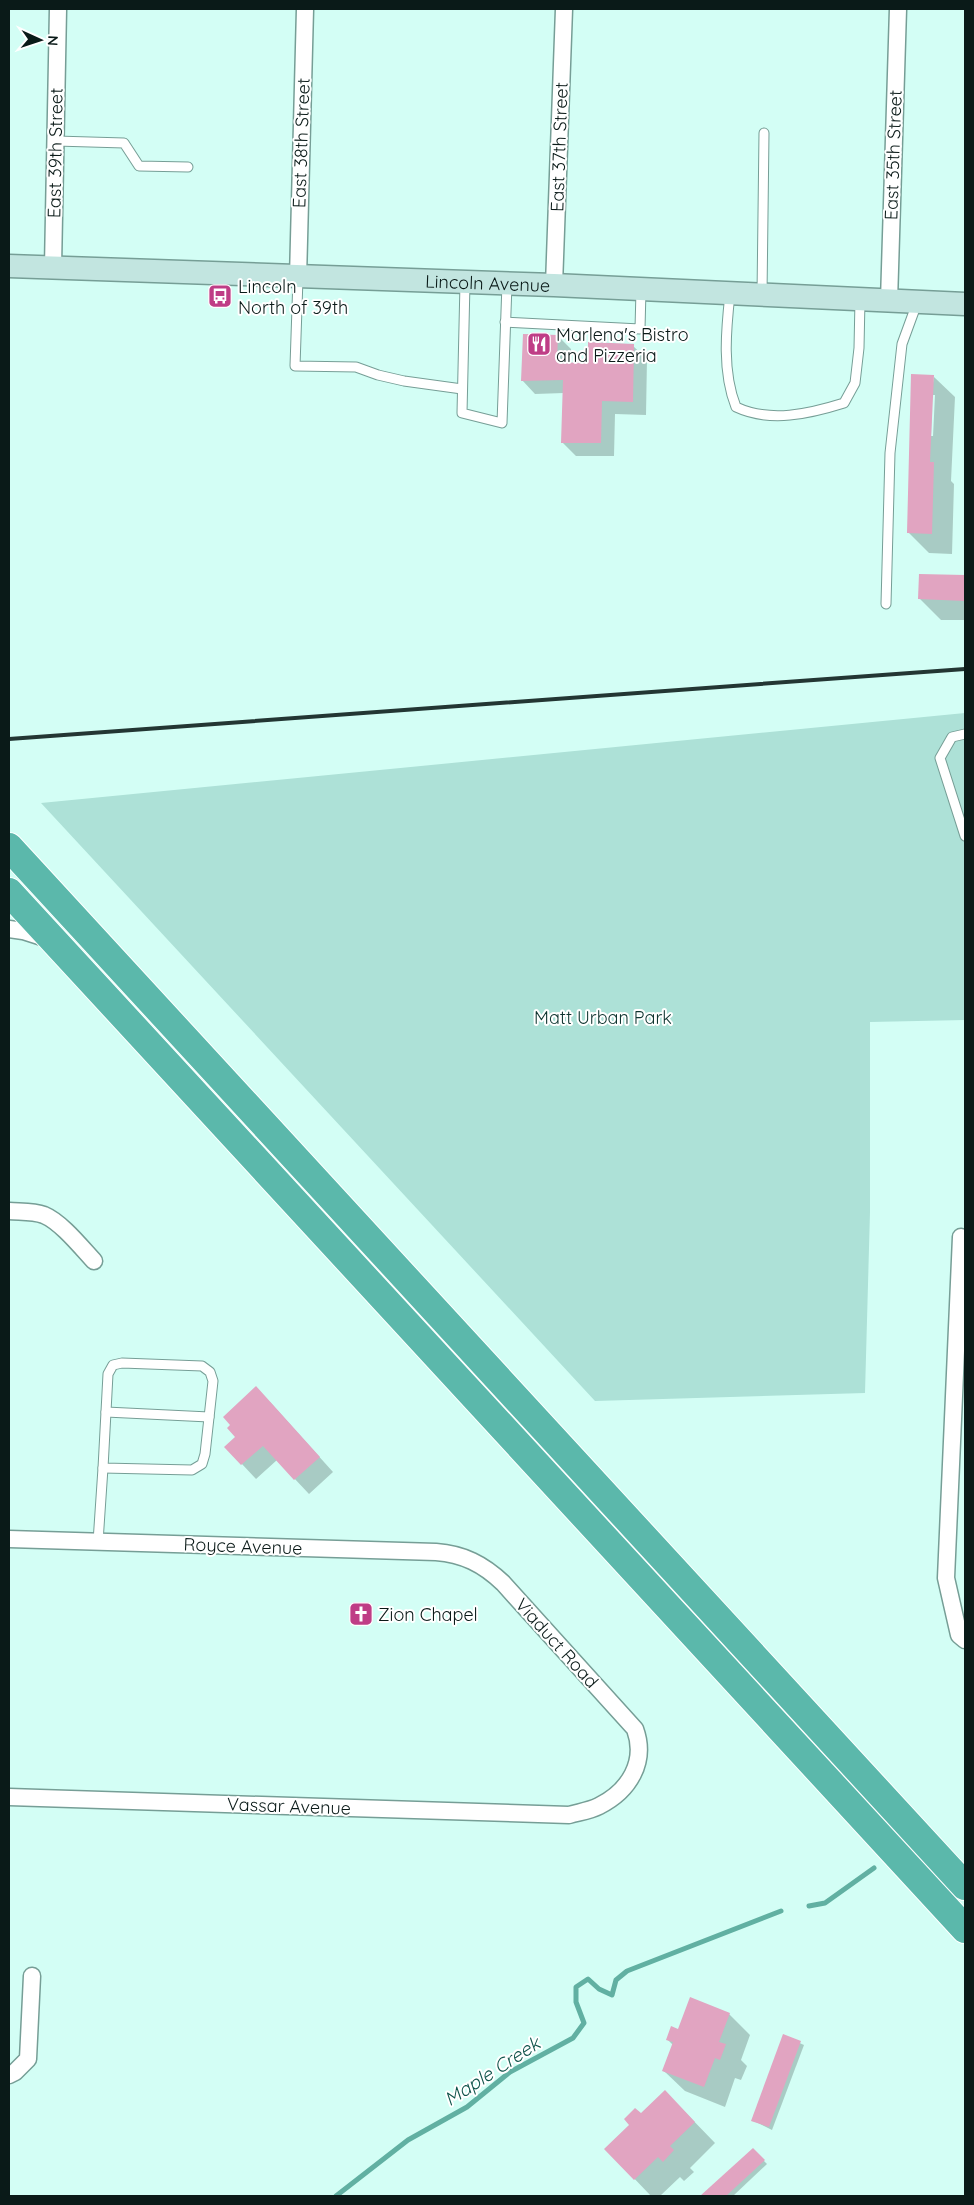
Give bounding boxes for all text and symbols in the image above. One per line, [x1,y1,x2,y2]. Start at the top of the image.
north arrow [15,15,65,65]
text: N [44,35,62,46]
street label: East 38th Street [287,78,315,208]
street label: East 37th Street [545,82,573,212]
street label: East 39th Street [42,88,68,218]
street label: East 35th Street [879,90,907,220]
street label: Lincoln Avenue [425,269,551,296]
place label: Lincoln North of 39th [238,275,348,319]
bus stop icon: Lincoln North of 39th [207,283,233,309]
place label: Marlena's Bistro and Pizzeria [556,323,689,367]
restaurant icon: Marlena's Bistro and Pizzeria [526,331,552,357]
park label: Matt Urban Park [534,1006,672,1029]
street label: Royce Avenue [183,1532,303,1560]
street label: Viaduct Road [511,1593,603,1693]
church icon: Zion Chapel [348,1601,374,1627]
place label: Zion Chapel [378,1603,478,1626]
street label: Vassar Avenue [227,1792,351,1820]
water label: Maple Creek [439,2030,546,2111]

